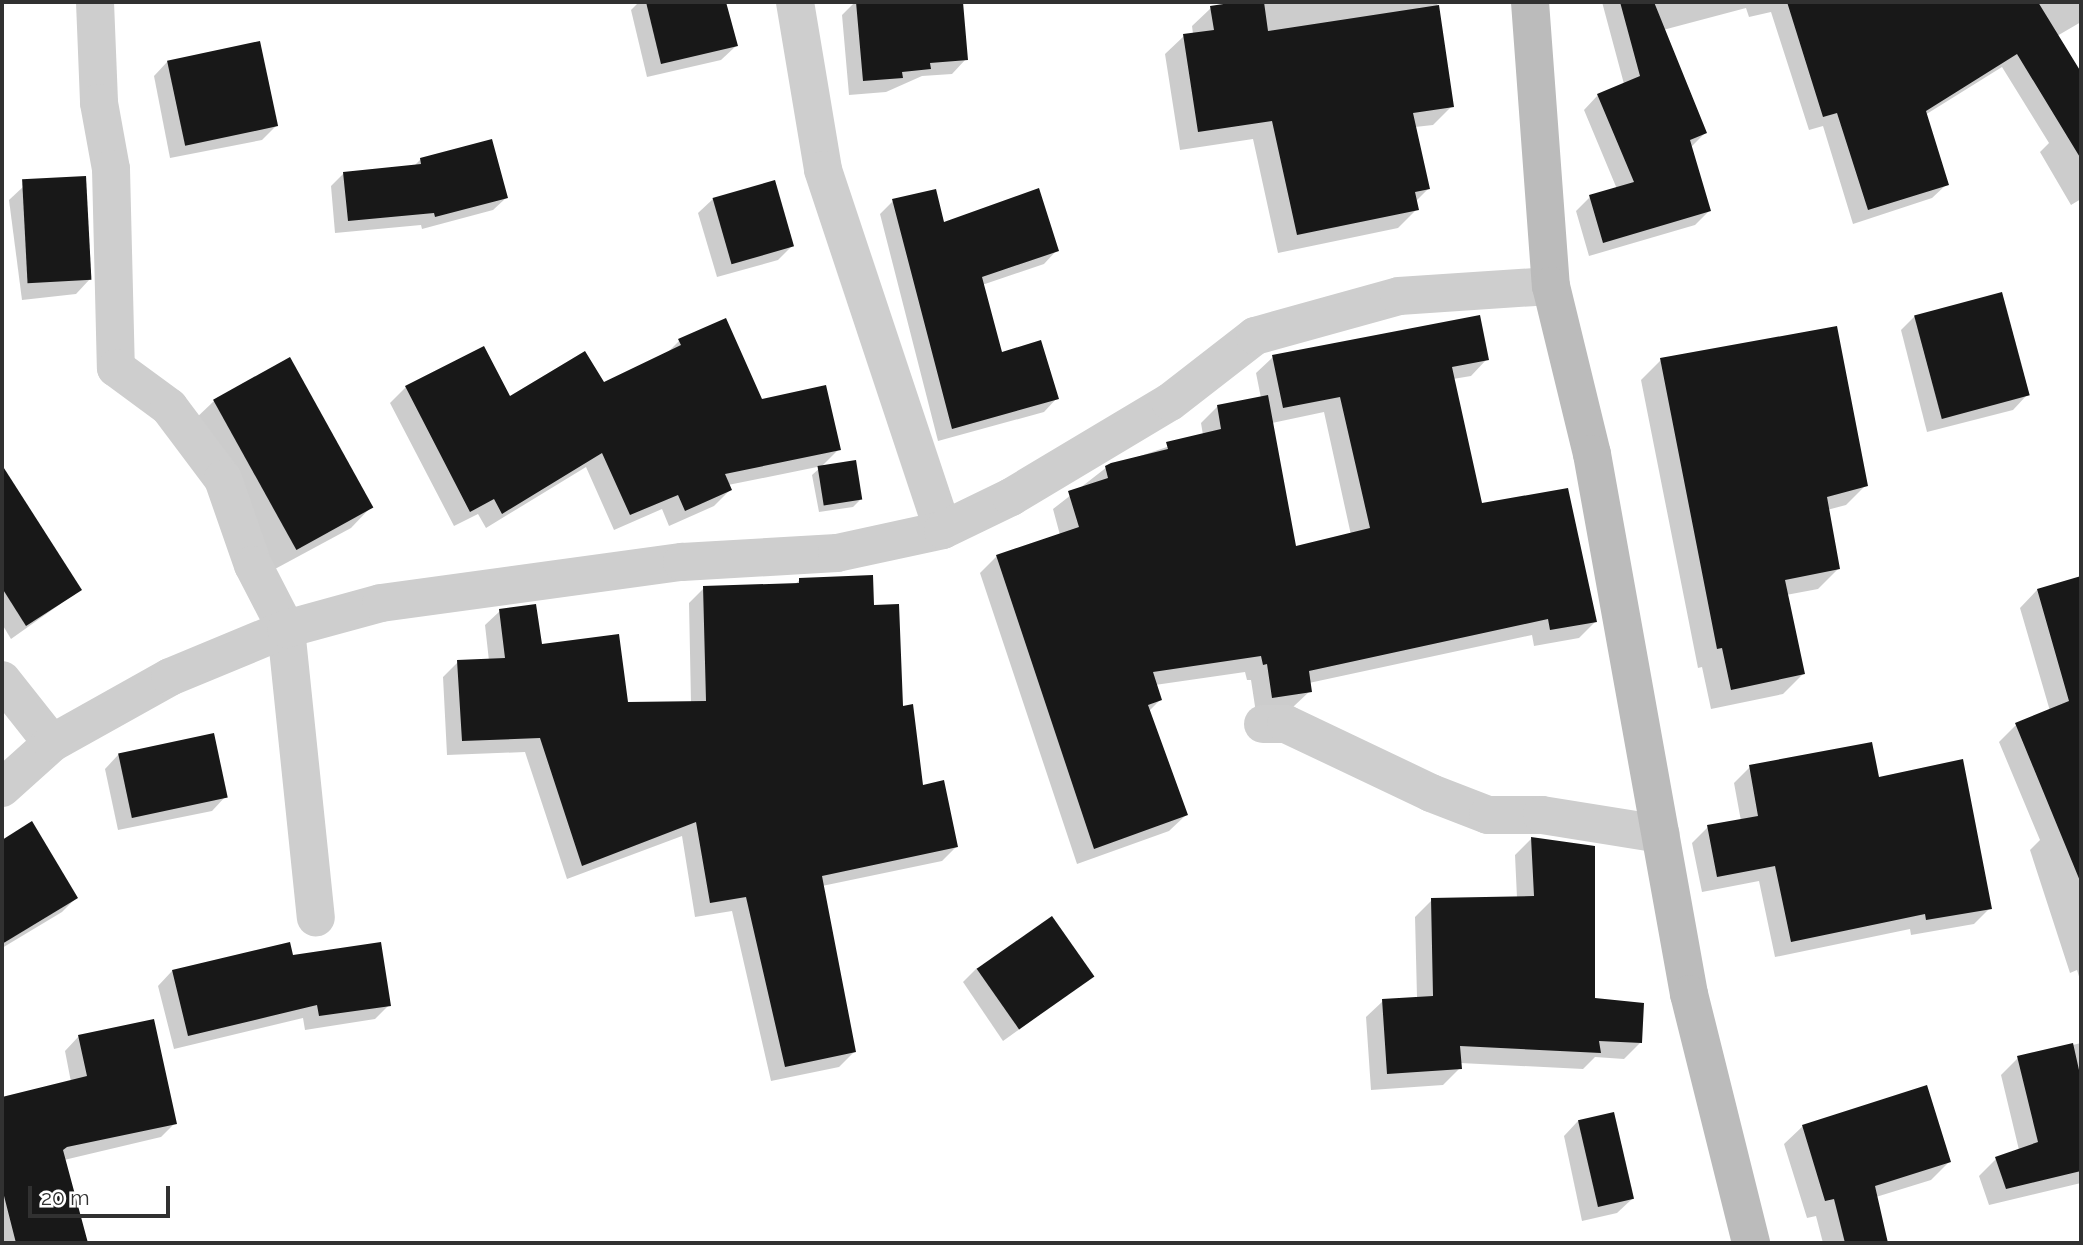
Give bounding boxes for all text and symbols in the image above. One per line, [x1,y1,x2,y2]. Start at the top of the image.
scale bar [32,1172,173,1216]
text: 20 m [41,1185,89,1210]

